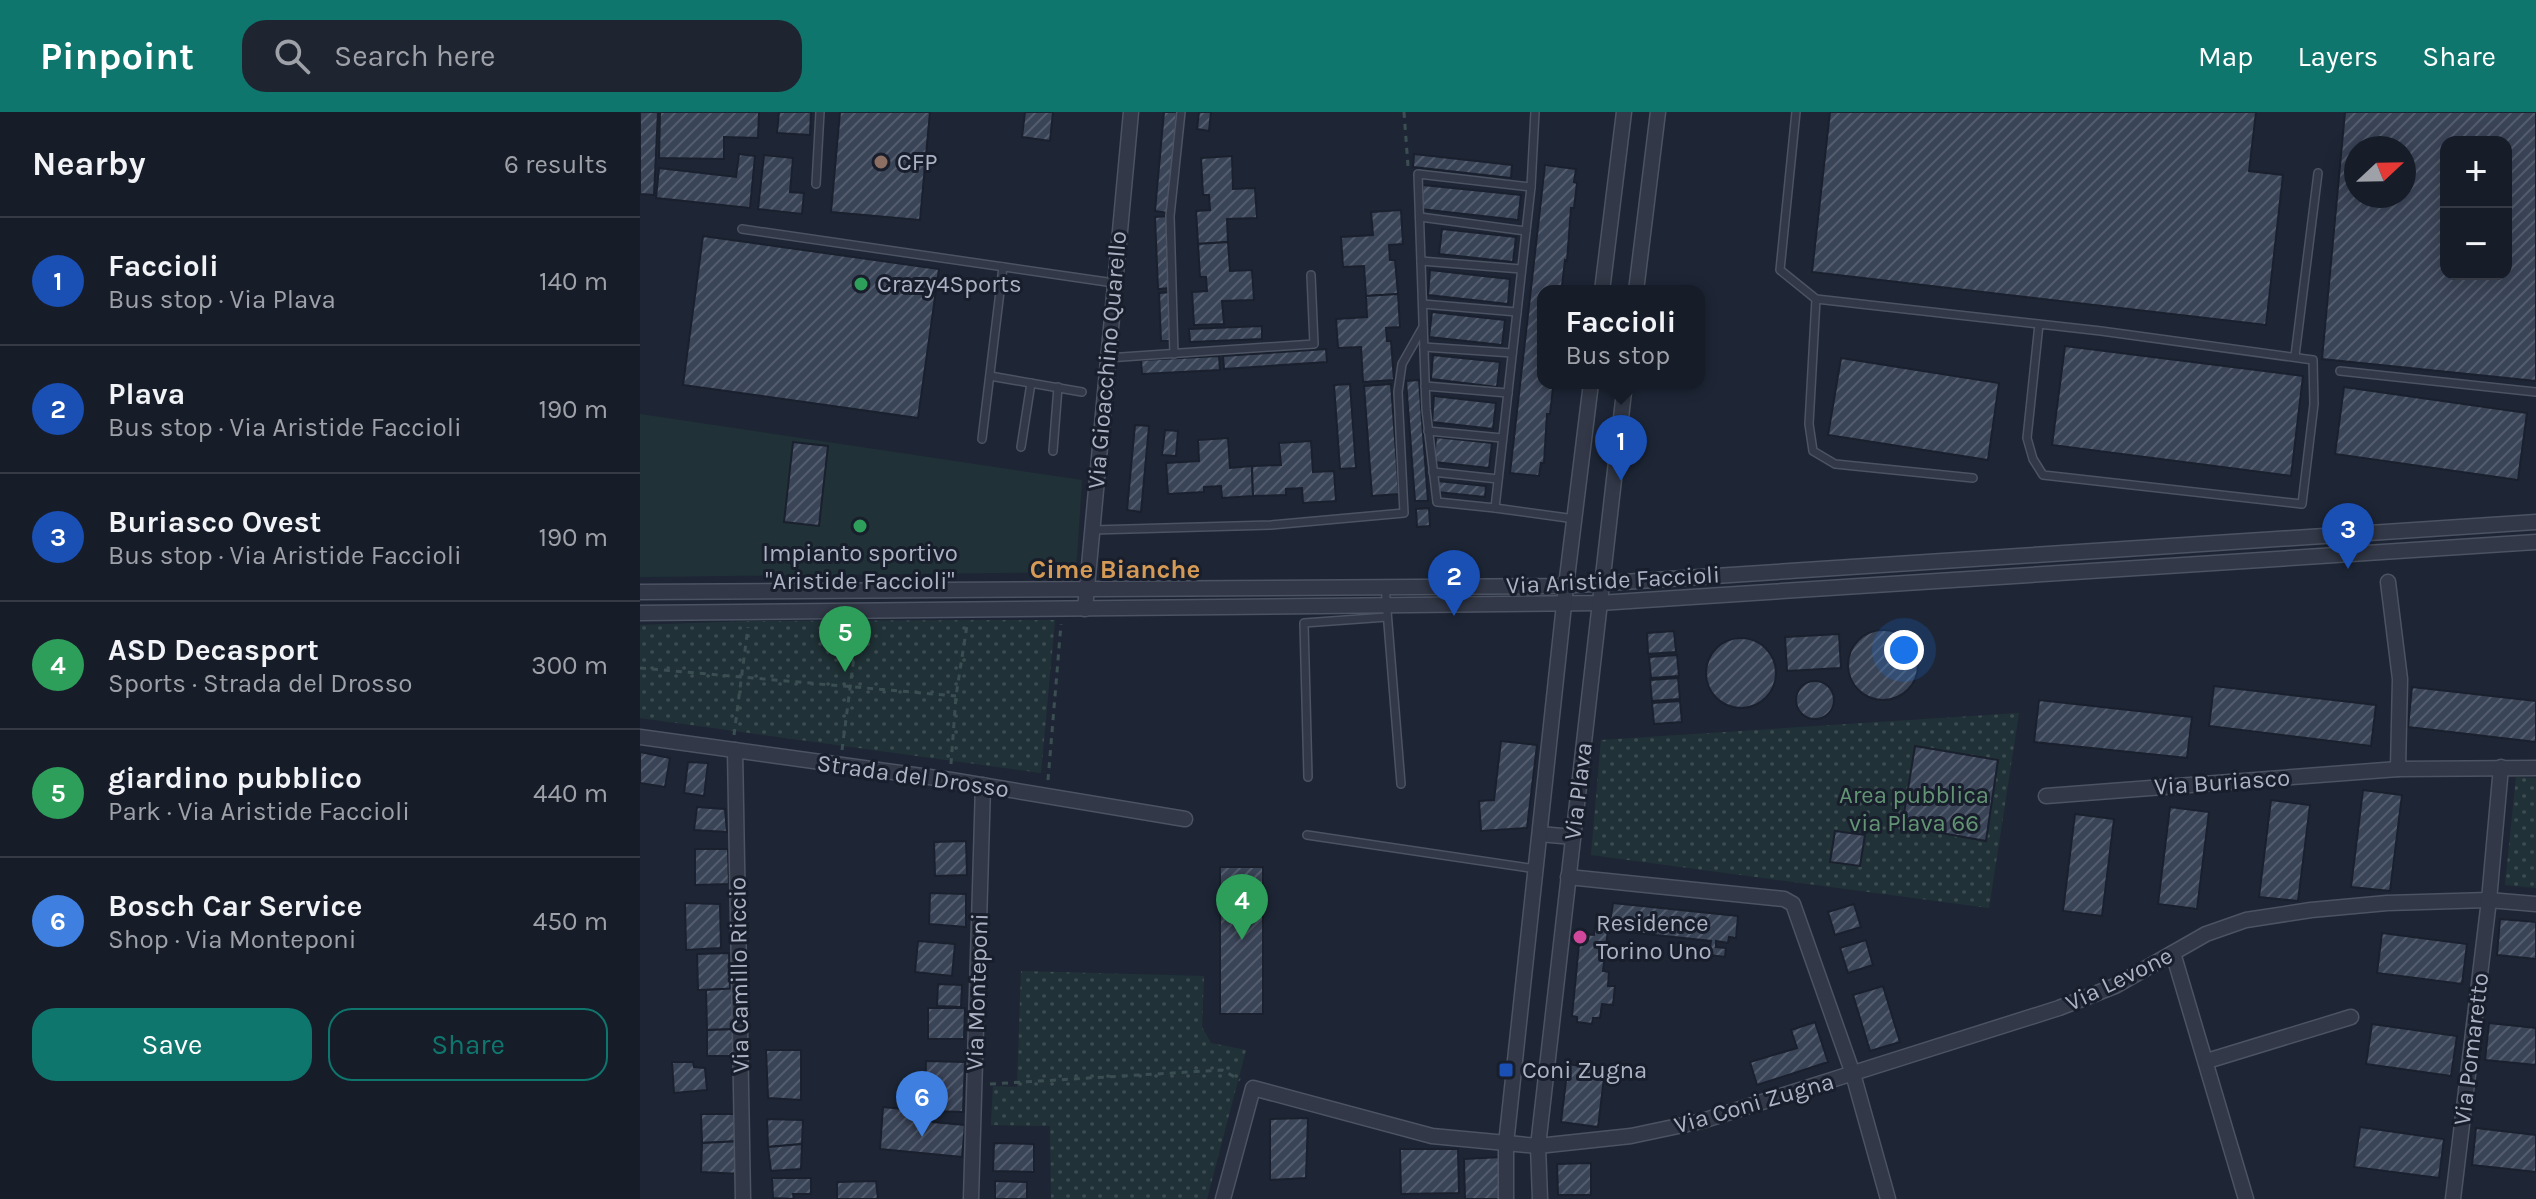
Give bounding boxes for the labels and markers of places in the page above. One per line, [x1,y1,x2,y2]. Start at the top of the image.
place label: CFP [897,148,938,176]
marker: CFP [872,153,890,171]
place label: Crazy4Sports [877,270,1022,298]
marker: Crazy4Sports [852,275,870,293]
pin: 1 [1595,415,1647,481]
pin: 3 [2322,503,2374,569]
marker: Impianto sportivo "Aristide Faccioli" [851,517,869,535]
place label: Impianto sportivo "Aristide Faccioli" [762,539,958,595]
pin: 2 [1428,550,1480,616]
pin: 5 [819,606,871,672]
pin: 4 [1216,874,1268,940]
place label: Residence Torino Uno [1596,909,1712,965]
marker: Residence Torino Uno [1571,928,1589,946]
place label: Coni Zugna [1522,1056,1647,1084]
marker: Coni Zugna [1497,1061,1515,1079]
pin: 6 [896,1071,948,1137]

